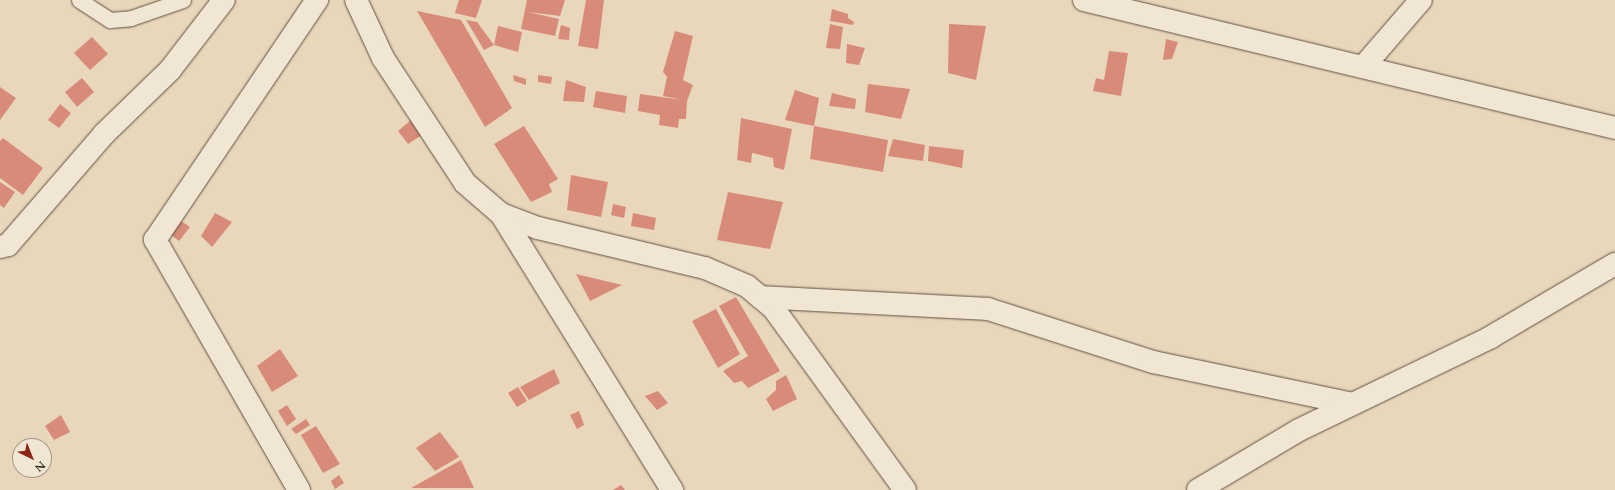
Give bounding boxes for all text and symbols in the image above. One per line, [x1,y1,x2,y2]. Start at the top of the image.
north arrow [12,438,52,478]
text: N [31,458,48,475]

